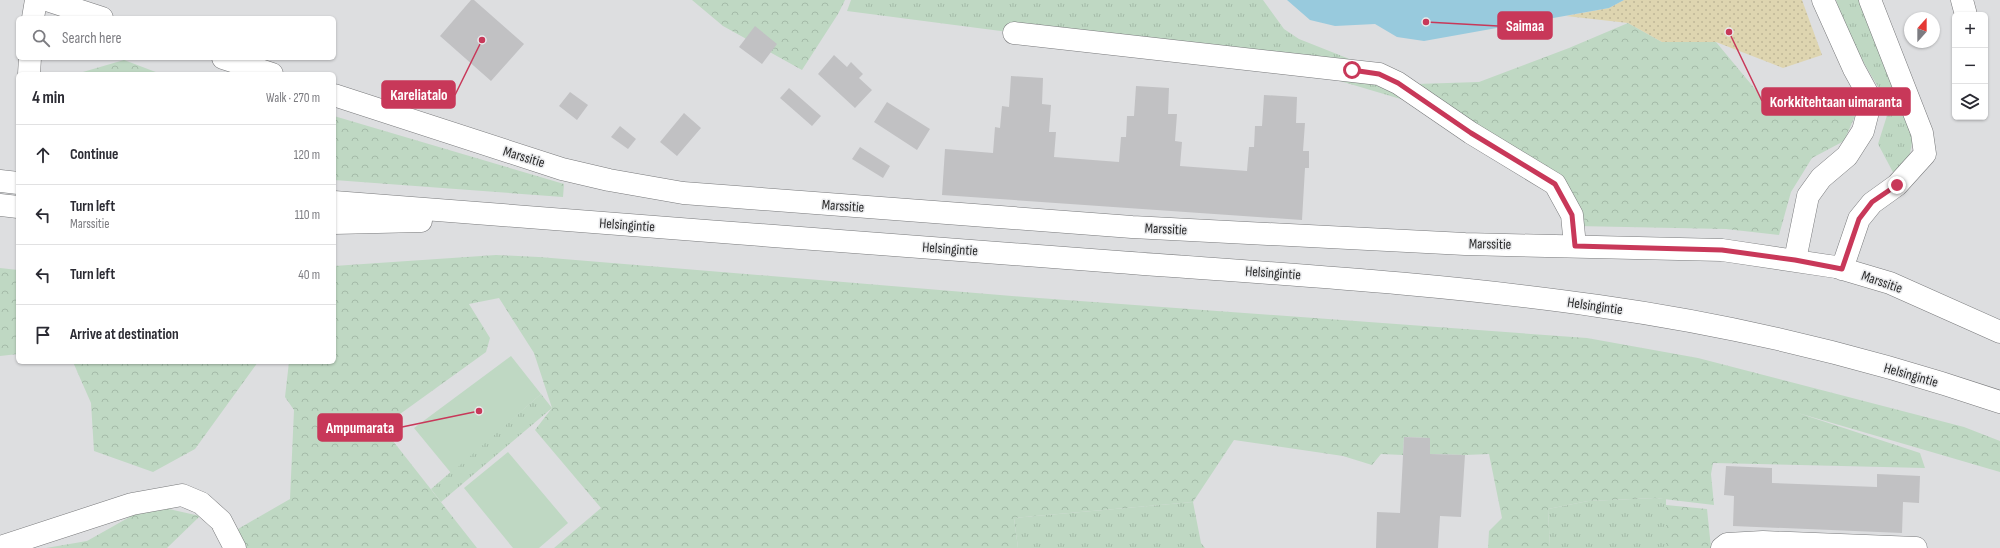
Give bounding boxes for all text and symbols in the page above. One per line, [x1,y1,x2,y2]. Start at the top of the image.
callout: Saimaa [1498,12,1552,39]
north arrow [1904,12,1940,48]
map controls [1952,12,1988,120]
button: + [1952,12,1988,48]
search box [16,16,336,60]
text: Saimaa [1506,17,1544,36]
icon: search [30,27,52,49]
text: Search here [62,29,122,48]
button: − [1952,48,1988,84]
route start [1343,61,1361,79]
callout: Kareliatalo [382,81,455,108]
button: layers [1952,84,1988,120]
text: Kareliatalo [390,86,448,105]
text: 4 min [32,88,65,108]
callout: Korkkitehtaan uimaranta [1762,88,1910,115]
text: Walk · 270 m [266,90,320,106]
text: Korkkitehtaan uimaranta [1770,93,1902,112]
street label: Marssitie [501,143,547,171]
icon: ahead [32,144,54,166]
text: Continue [70,145,119,164]
text: 120 m [294,147,320,163]
route end [1888,176,1906,194]
street label: Marssitie [821,196,865,216]
text: Turn left [70,197,115,216]
icon: left [32,204,54,226]
text: 110 m [295,207,320,223]
street label: Helsingintie [599,215,655,235]
text: Marssitie [70,216,109,232]
street label: Marssitie [1144,219,1188,239]
street label: Marssitie [1469,235,1511,253]
street label: Helsingintie [922,239,978,259]
street label: Helsingintie [1245,263,1301,283]
icon: left [32,264,54,286]
text: Turn left [70,265,115,284]
text: 40 m [298,267,320,283]
street label: Marssitie [1859,267,1905,297]
street label: Helsingintie [1566,294,1624,318]
icon: arrive [32,324,54,346]
text: Arrive at destination [70,325,179,344]
street label: Helsingintie [1882,359,1940,391]
callout: Ampumarata [318,414,402,441]
text: Ampumarata [325,419,394,438]

